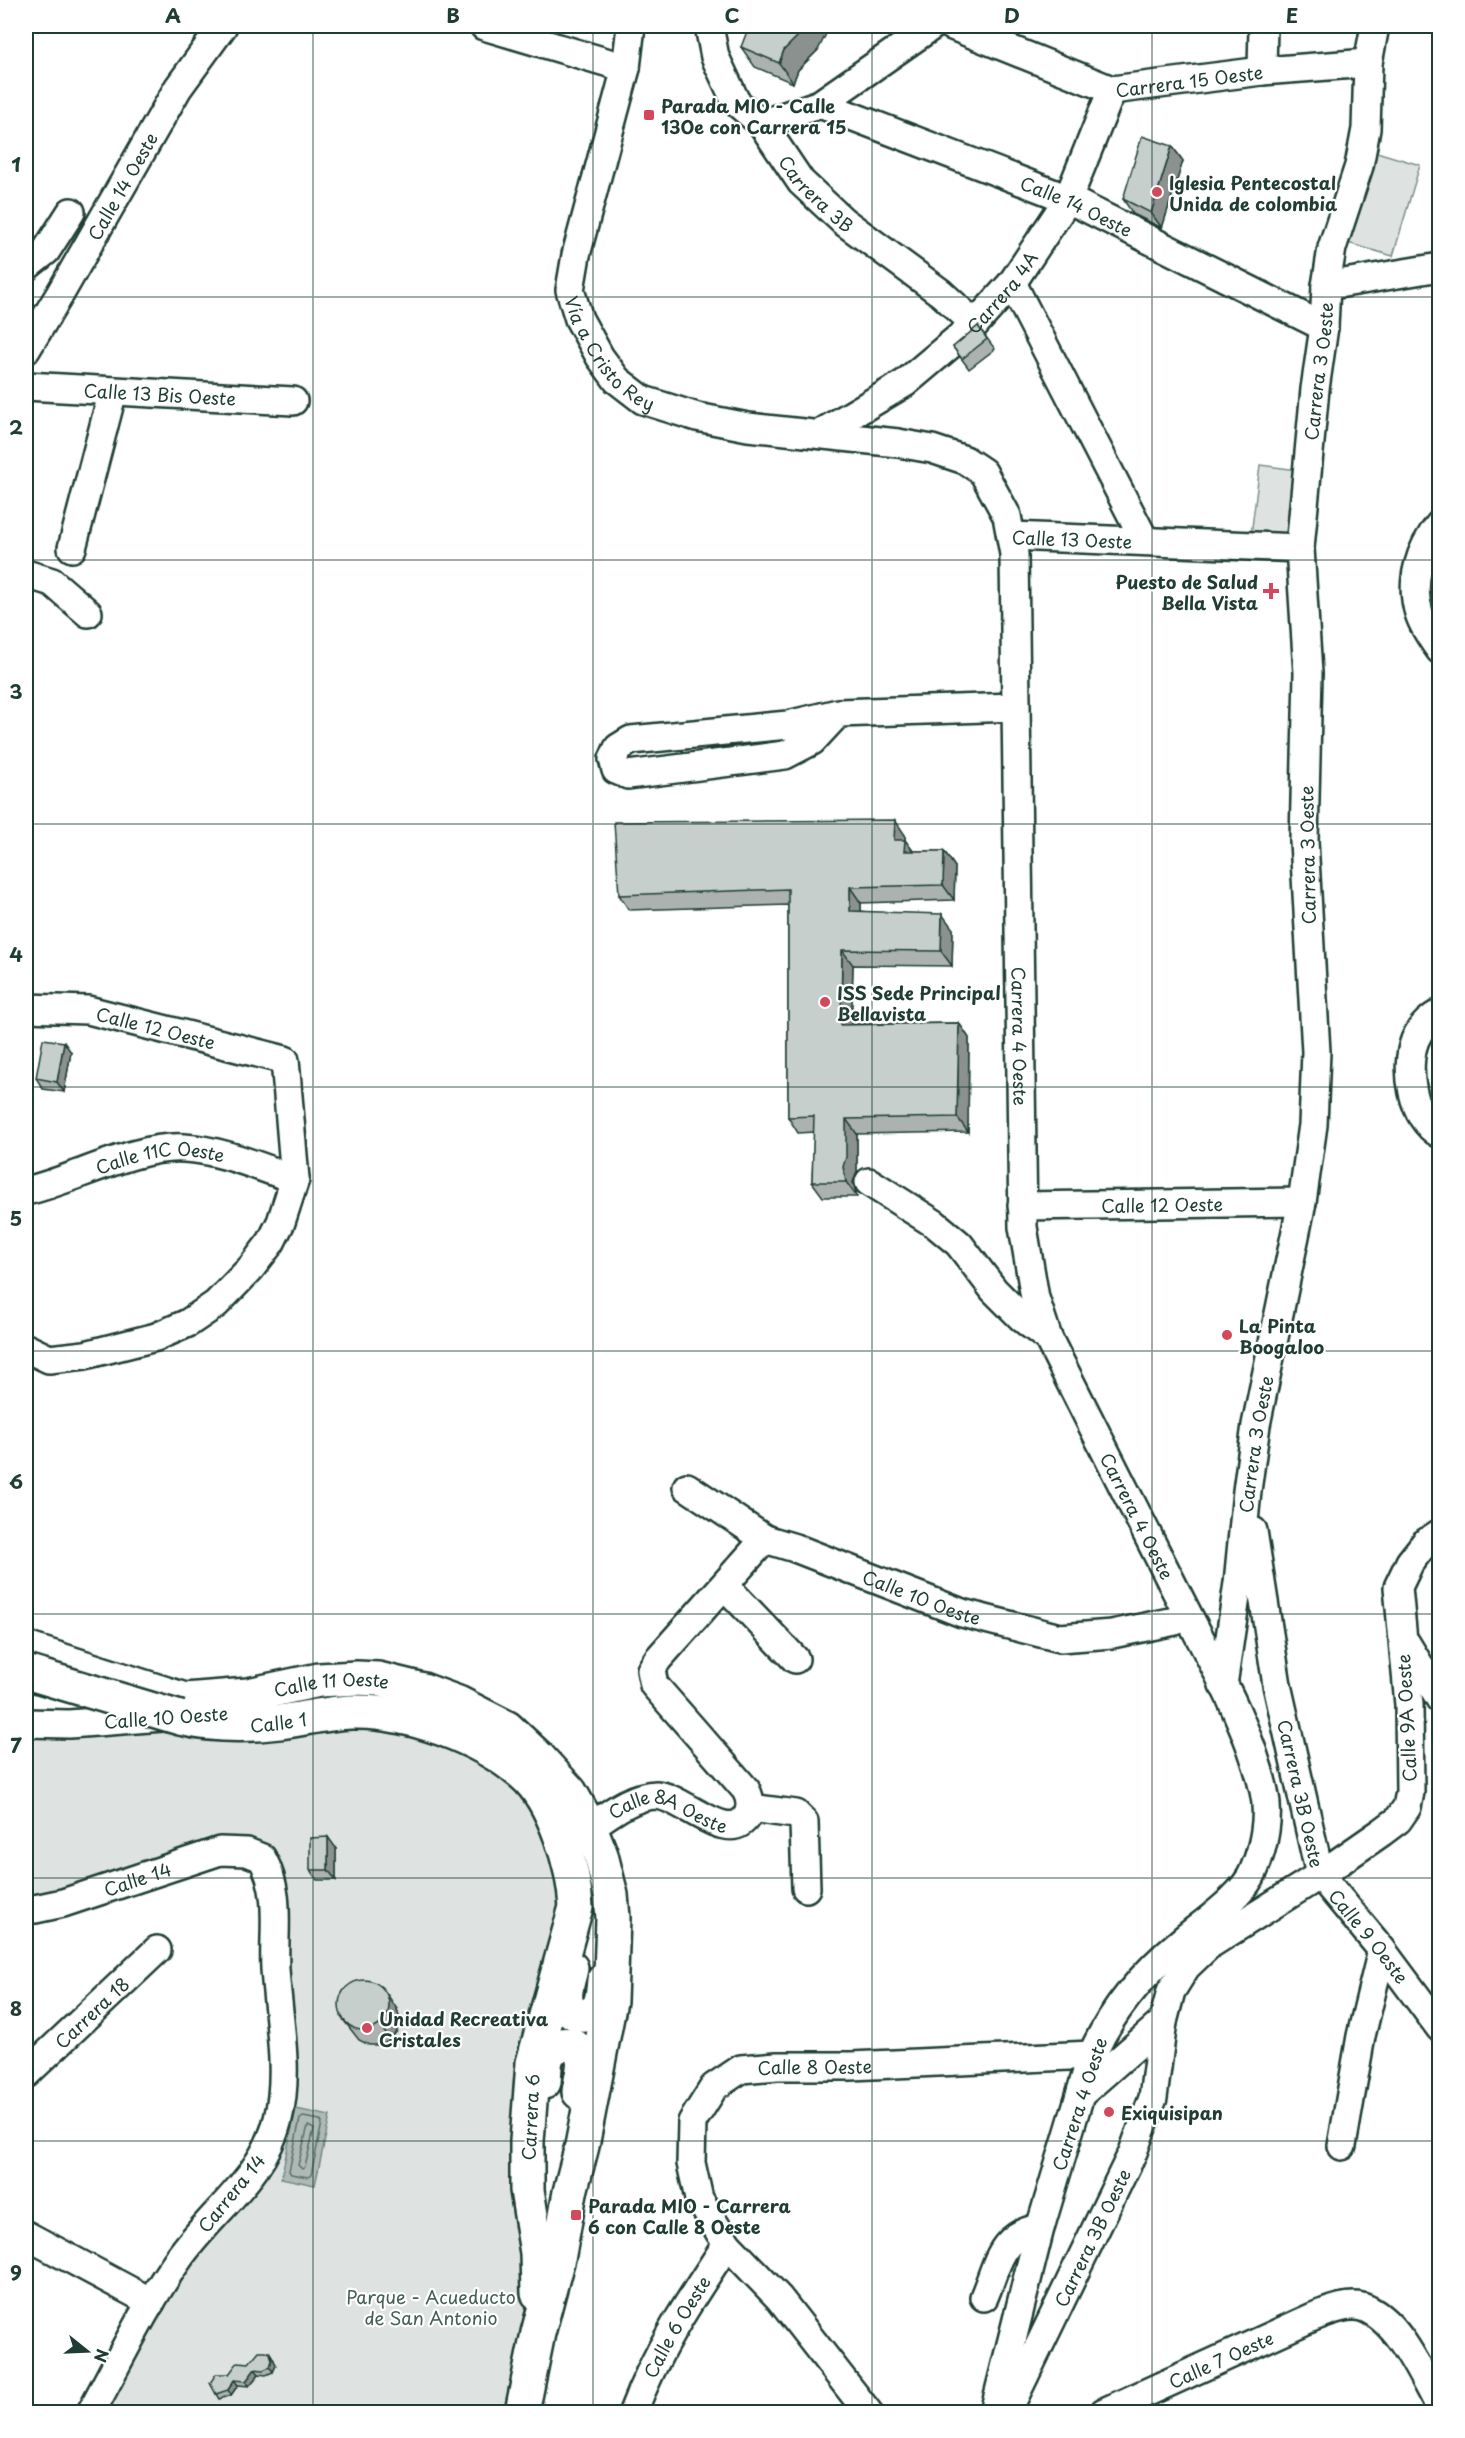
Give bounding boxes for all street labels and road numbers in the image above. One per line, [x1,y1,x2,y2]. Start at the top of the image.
street label: Carrera 15 Oeste [1114,58,1264,103]
street label: Calle 14 Oeste [80,127,164,245]
street label: Carrera 3B [773,149,860,238]
street label: Calle 14 Oeste [1017,169,1137,243]
street label: Carrera 4A [960,245,1043,339]
street label: Vía a Cristo Rey [559,292,658,416]
street label: Carrera 3 Oeste [1297,302,1339,441]
street label: Calle 13 Bis Oeste [83,376,237,411]
street label: Calle 13 Oeste [1011,523,1133,554]
street label: Carrera 3 Oeste [1292,785,1322,925]
street label: Carrera 4 Oeste [1006,967,1035,1106]
street label: Calle 12 Oeste [93,999,218,1055]
street label: Calle 11C Oeste [91,1134,228,1180]
street label: Calle 12 Oeste [1101,1190,1223,1218]
street label: Carrera 3 Oeste [1231,1373,1279,1514]
street label: Carrera 4 Oeste [1094,1448,1181,1584]
street label: Calle 10 Oeste [859,1562,984,1631]
street label: Calle 9A Oeste [1389,1653,1423,1783]
street label: Calle 11 Oeste [271,1664,392,1703]
street label: Calle 10 Oeste [103,1699,229,1735]
street label: Calle 1 [249,1704,309,1738]
street label: Carrera 3B Oeste [1272,1717,1331,1870]
street label: Calle 8A Oeste [602,1781,730,1839]
street label: Calle 14 [100,1855,175,1902]
street label: Calle 9 Oeste [1323,1883,1416,1989]
street label: Carrera 18 [48,1970,135,2054]
street label: Carrera 4 Oeste [1045,2034,1113,2174]
street label: Calle 8 Oeste [756,2052,872,2081]
street label: Carrera 6 [514,2073,546,2161]
street label: Carrera 14 [191,2148,271,2238]
street label: Carrera 3B Oeste [1047,2164,1137,2311]
street label: Calle 6 Oeste [636,2270,716,2382]
street label: Calle 7 Oeste [1164,2323,1277,2395]

